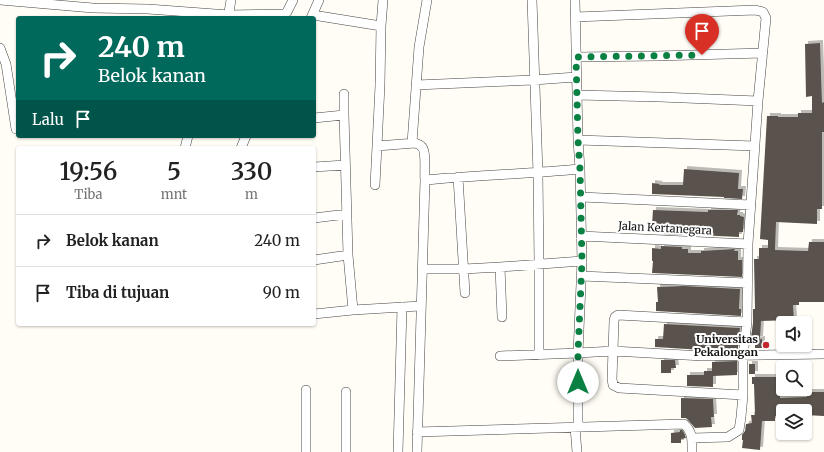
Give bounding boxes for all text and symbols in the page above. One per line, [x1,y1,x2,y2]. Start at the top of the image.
pin [685,14,719,55]
icon: arrive [691,20,713,42]
text: 240 m [98,29,185,65]
icon: right [32,32,84,84]
text: Belok kanan [98,64,206,87]
icon: arrive [72,108,94,130]
text: Lalu [32,110,64,129]
text: 19:56 [60,156,117,187]
text: 5 [167,156,181,187]
text: 330 [231,156,272,187]
text: Tiba [74,186,102,203]
text: mnt [161,186,187,203]
text: m [245,186,258,203]
street label: Jalan Kertanegara [617,218,712,237]
icon: right [32,230,54,252]
text: Belok kanan [66,231,159,250]
text: 240 m [254,231,300,250]
icon: arrive [32,282,54,304]
text: Tiba di tujuan [66,283,169,302]
text: 90 m [263,283,300,302]
map controls [776,316,812,440]
button: sound [776,316,812,352]
place label: Universitas Pekalongan [694,332,759,359]
marker: Universitas Pekalongan [761,340,771,350]
button: search [776,360,812,396]
position arrow [557,361,599,403]
button: layers [776,404,812,440]

